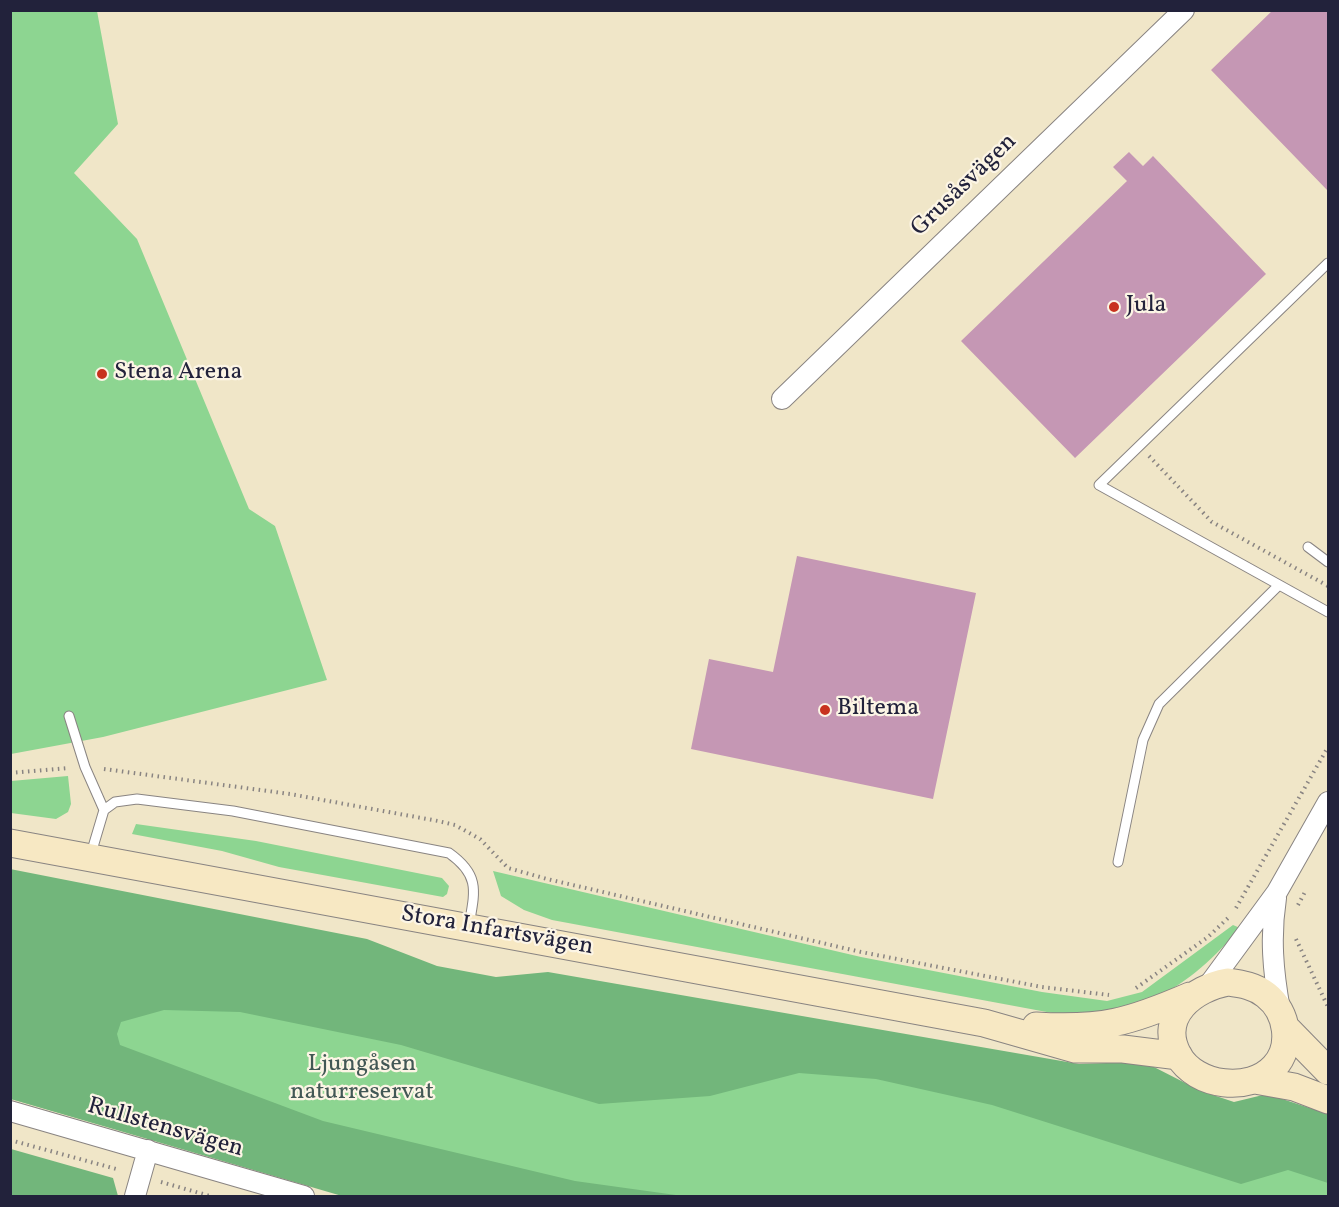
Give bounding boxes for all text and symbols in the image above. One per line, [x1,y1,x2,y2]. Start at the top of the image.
street label: Grusåsvägen [906,128,1024,244]
place label: Jula [1126,293,1167,321]
marker: Jula [1107,300,1121,314]
place label: Stena Arena [114,360,242,388]
marker: Stena Arena [95,367,109,381]
place label: Biltema [837,696,919,724]
marker: Biltema [818,703,832,717]
street label: Stora Infartsvägen [399,901,595,963]
park label: Ljungåsen naturreservat [290,1052,434,1108]
street label: Rullstensvägen [84,1093,246,1165]

